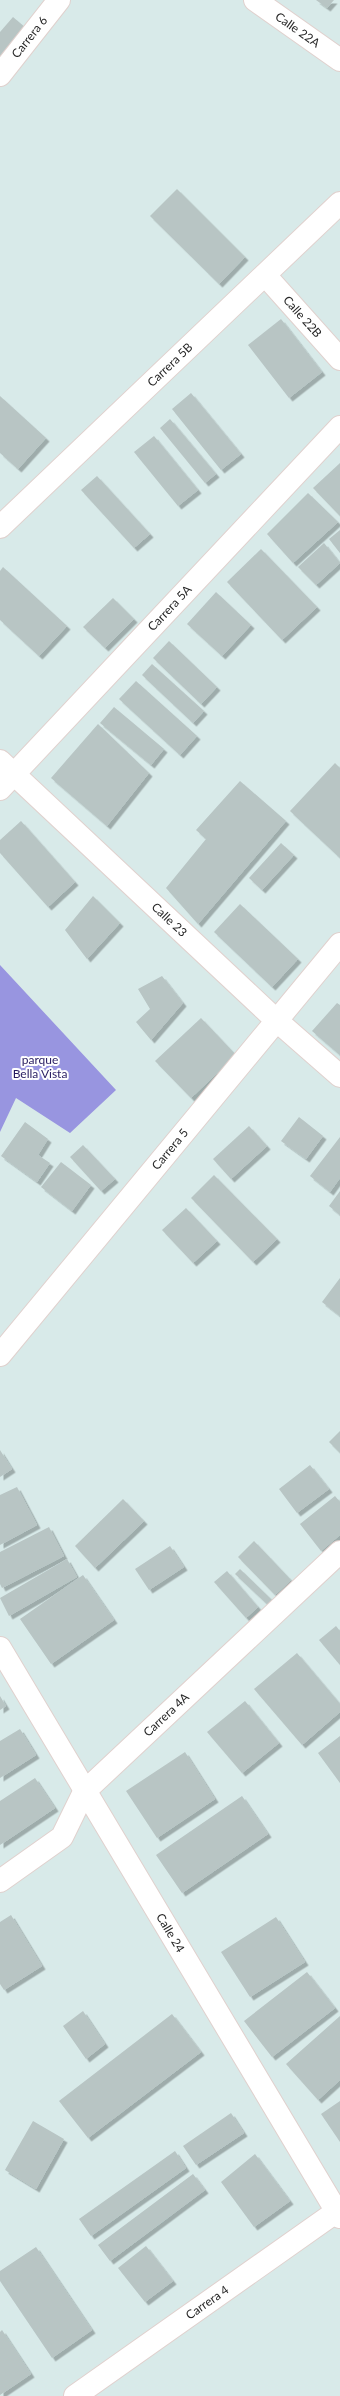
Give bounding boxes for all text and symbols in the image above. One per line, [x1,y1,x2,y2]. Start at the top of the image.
street label: Calle 22A [273,9,324,51]
street label: Carrera 6 [8,13,50,61]
street label: Calle 22B [280,292,325,341]
street label: Carrera 5B [144,339,196,390]
street label: Carrera 5A [144,581,195,634]
street label: Calle 23 [149,899,190,940]
park label: parque Bella Vista [13,1052,67,1081]
street label: Carrera 5 [148,1125,191,1173]
street label: Carrera 4A [140,1689,193,1739]
street label: Calle 24 [153,1910,188,1955]
street label: Carrera 4 [183,2282,231,2322]

